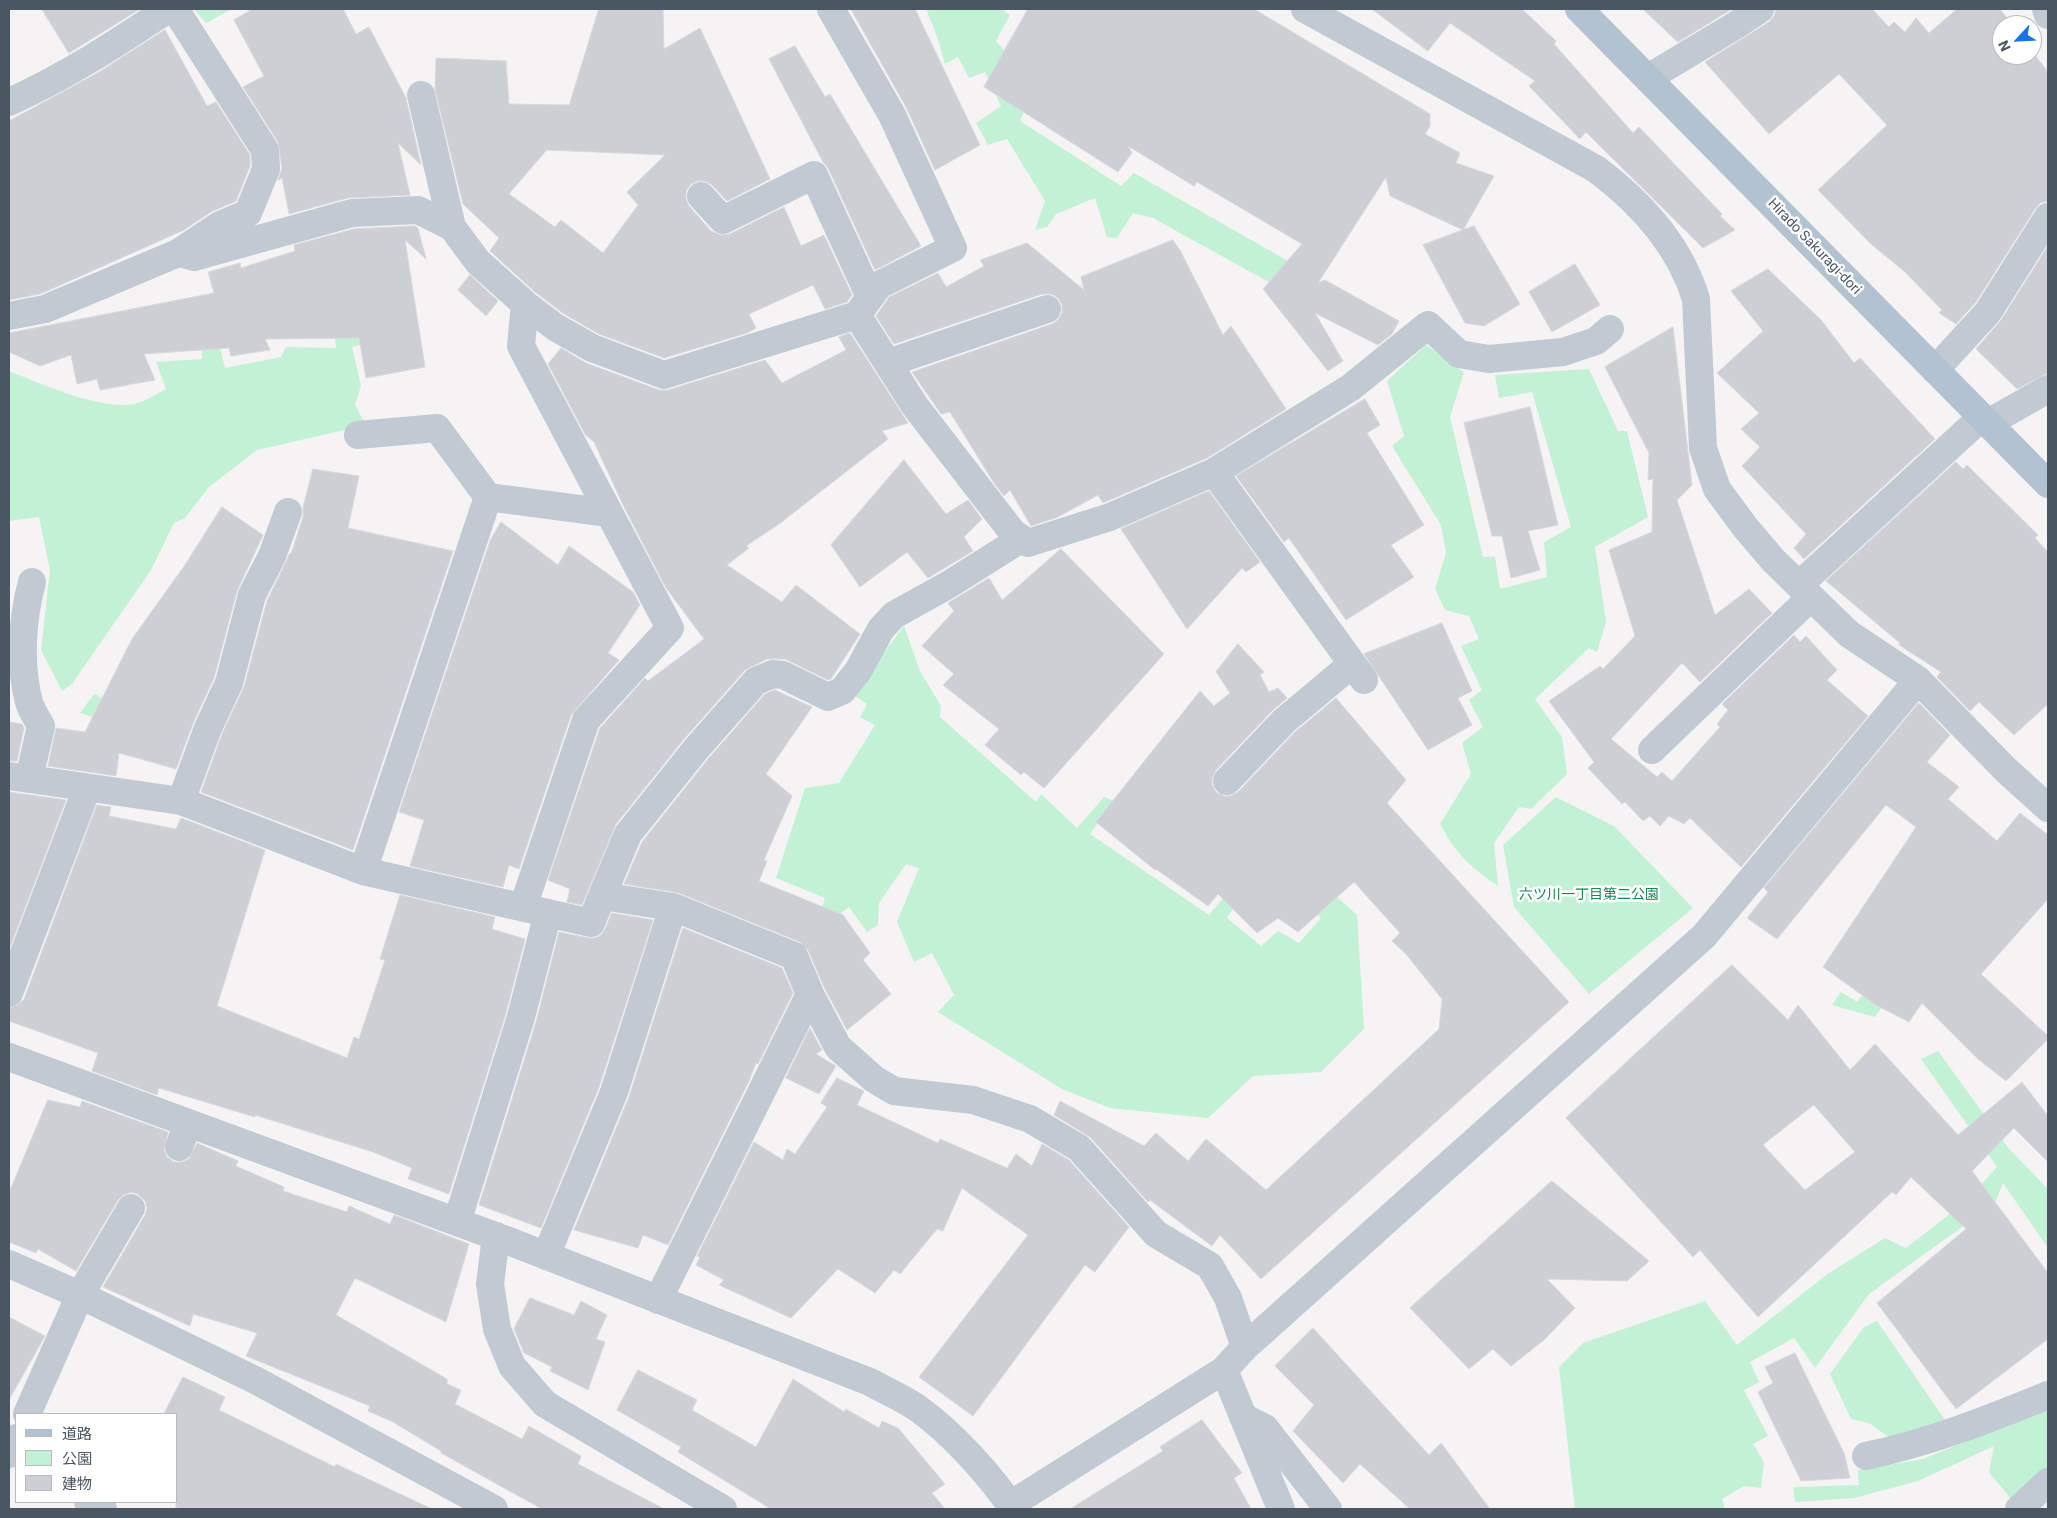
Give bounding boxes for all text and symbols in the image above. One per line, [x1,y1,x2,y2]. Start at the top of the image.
north arrow [1992,15,2042,65]
text: N [1995,38,2014,54]
street label: Hirado Sakuragi-dori [1764,196,1864,298]
park label: 六ツ川一丁目第二公園 [1519,887,1659,903]
legend [15,1413,178,1503]
text: 道路 [62,1425,92,1443]
text: 公園 [62,1450,92,1468]
text: 建物 [62,1475,92,1493]

